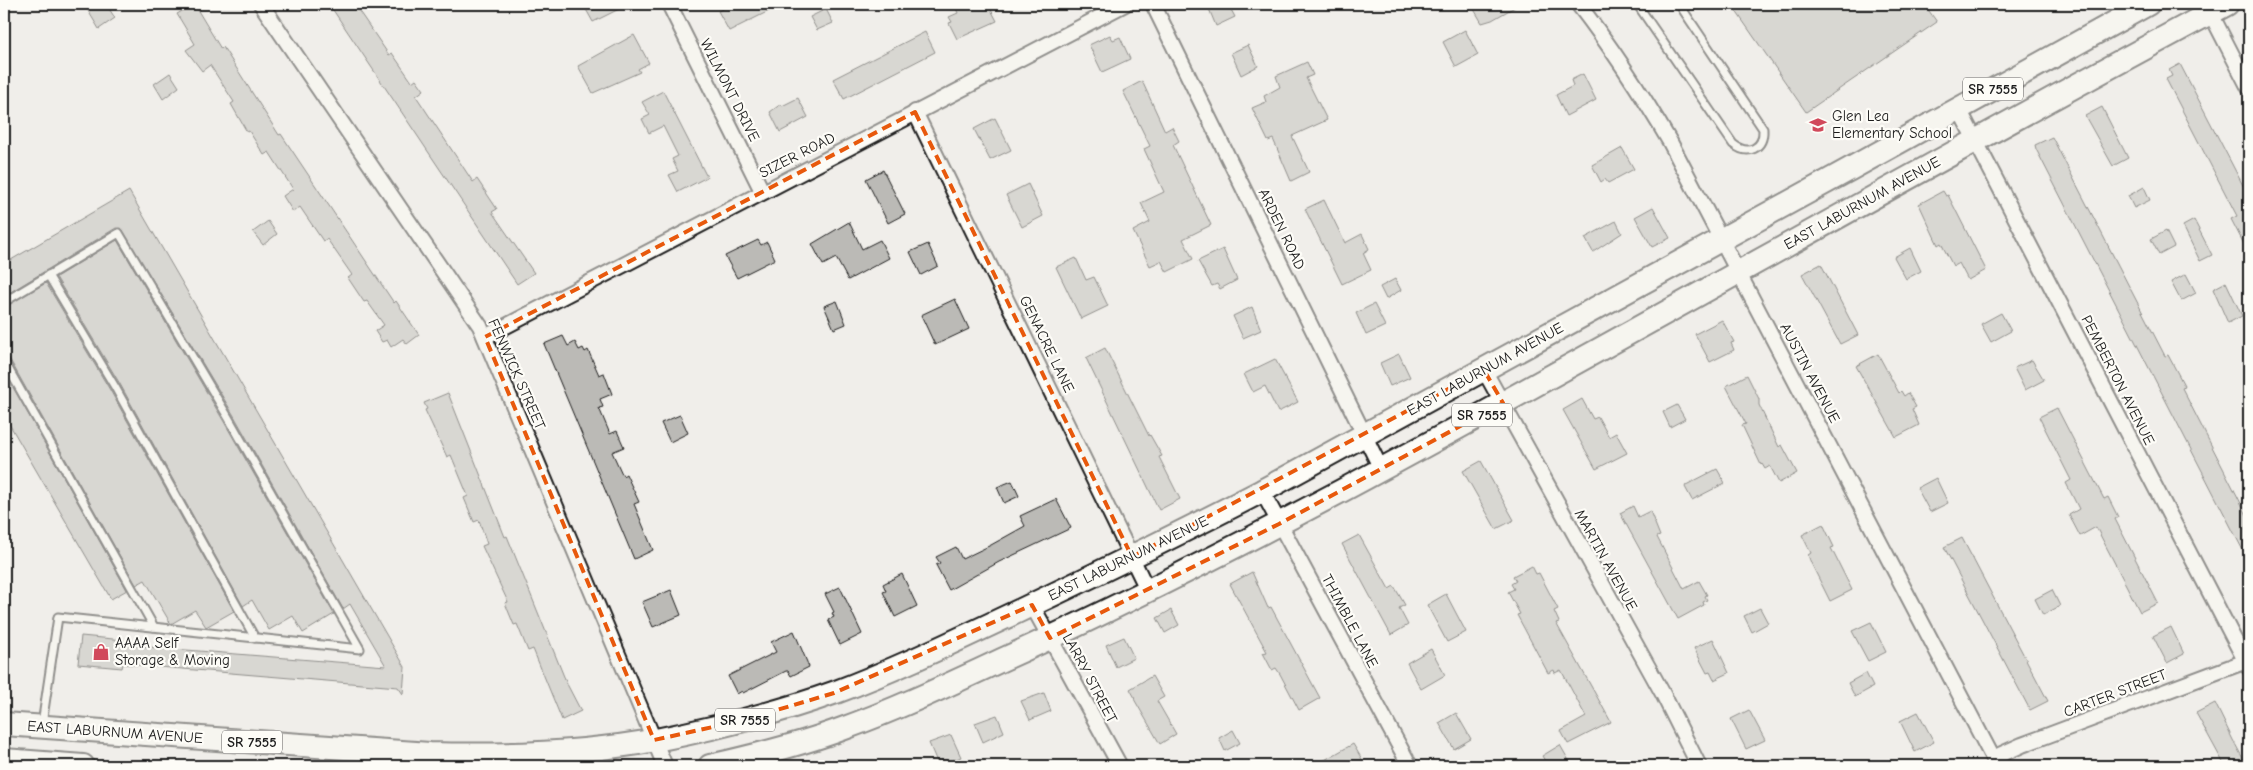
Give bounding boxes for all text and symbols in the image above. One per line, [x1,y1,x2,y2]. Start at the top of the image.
street label: WILMONT DRIVE [696,36,764,144]
road number: SR 7555 [1963,78,2023,100]
place label: Glen Lea Elementary School [1832,107,1952,142]
school or university icon: Glen Lea Elementary School [1808,115,1828,135]
street label: SIZER ROAD [756,128,838,182]
street label: EAST LABURNUM AVENUE [1781,152,1943,254]
street label: ARDEN ROAD [1255,186,1309,272]
street label: GENACRE LANE [1016,293,1078,395]
street label: PEMBERTON AVENUE [2077,312,2159,448]
street label: FENWICK STREET [484,316,550,432]
street label: EAST LABURNUM AVENUE [1404,318,1566,420]
street label: AUSTIN AVENUE [1776,320,1844,426]
road number: SR 7555 [1452,404,1512,426]
street label: MARTIN AVENUE [1571,506,1641,614]
street label: EAST LABURNUM AVENUE [1045,511,1211,605]
street label: THIMBLE LANE [1318,571,1382,671]
street label: LARRY STREET [1059,630,1121,726]
place label: AAAA Self Storage & Moving [115,634,230,669]
shop icon: AAAA Self Storage & Moving [91,642,111,662]
street label: CARTER STREET [2061,665,2169,721]
road number: SR 7555 [715,708,775,732]
street label: EAST LABURNUM AVENUE [27,717,203,747]
road number: SR 7555 [222,730,282,754]

